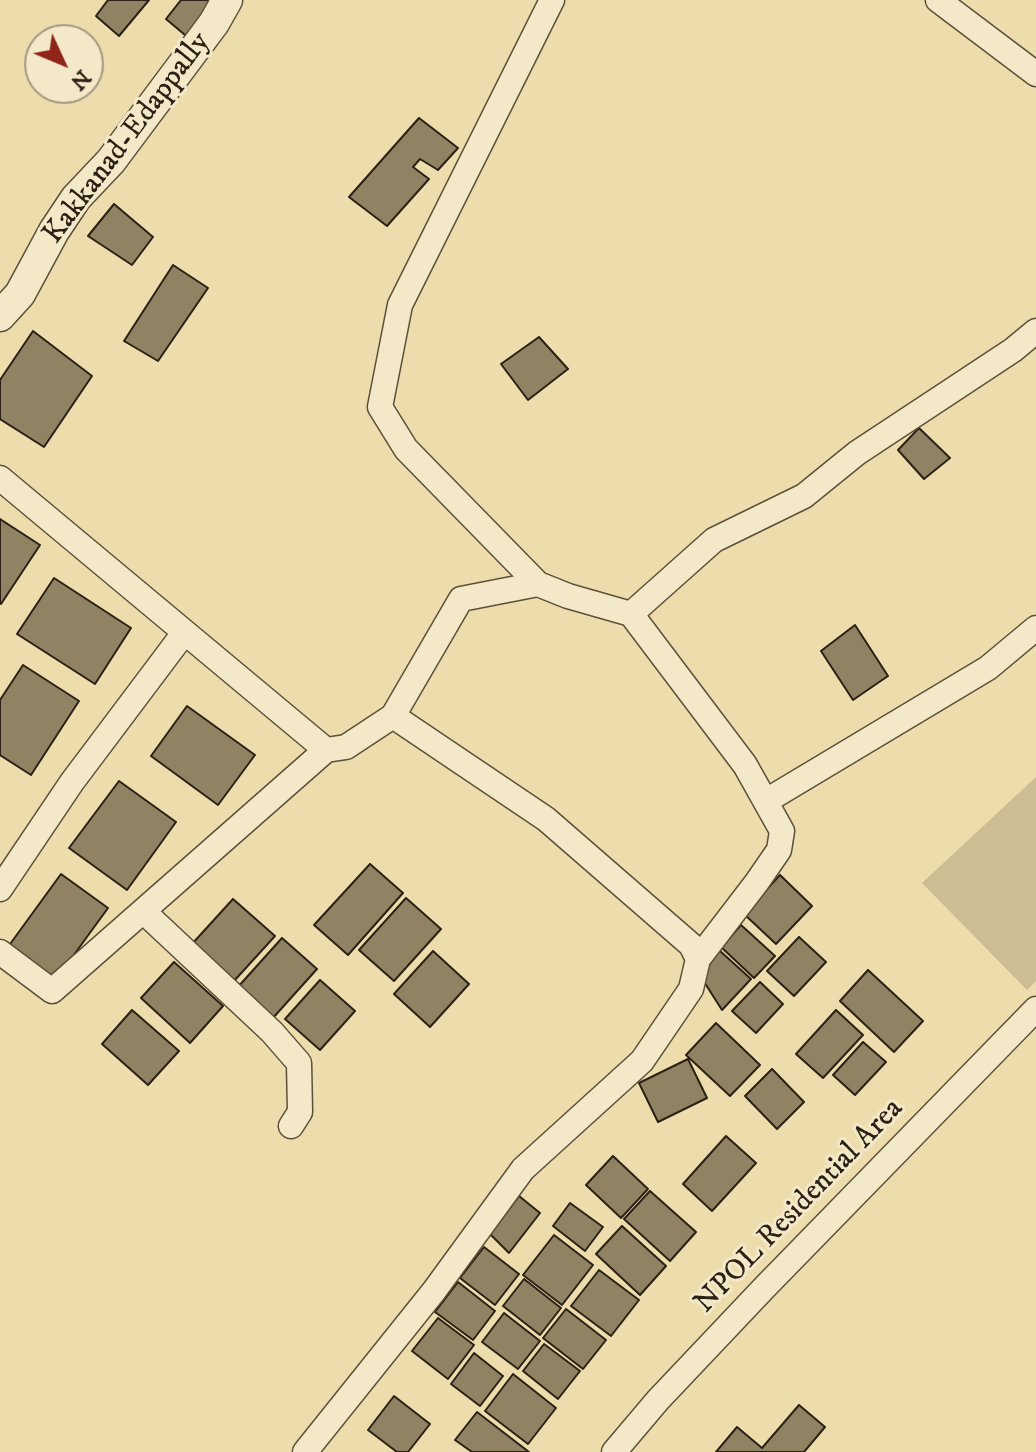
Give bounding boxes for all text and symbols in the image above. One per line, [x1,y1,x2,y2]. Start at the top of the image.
north arrow [24,24,104,104]
street label: Kakkanad-Edappally [37,26,219,252]
text: N [64,64,96,96]
street label: NPOL Residential Area [688,1092,912,1322]

